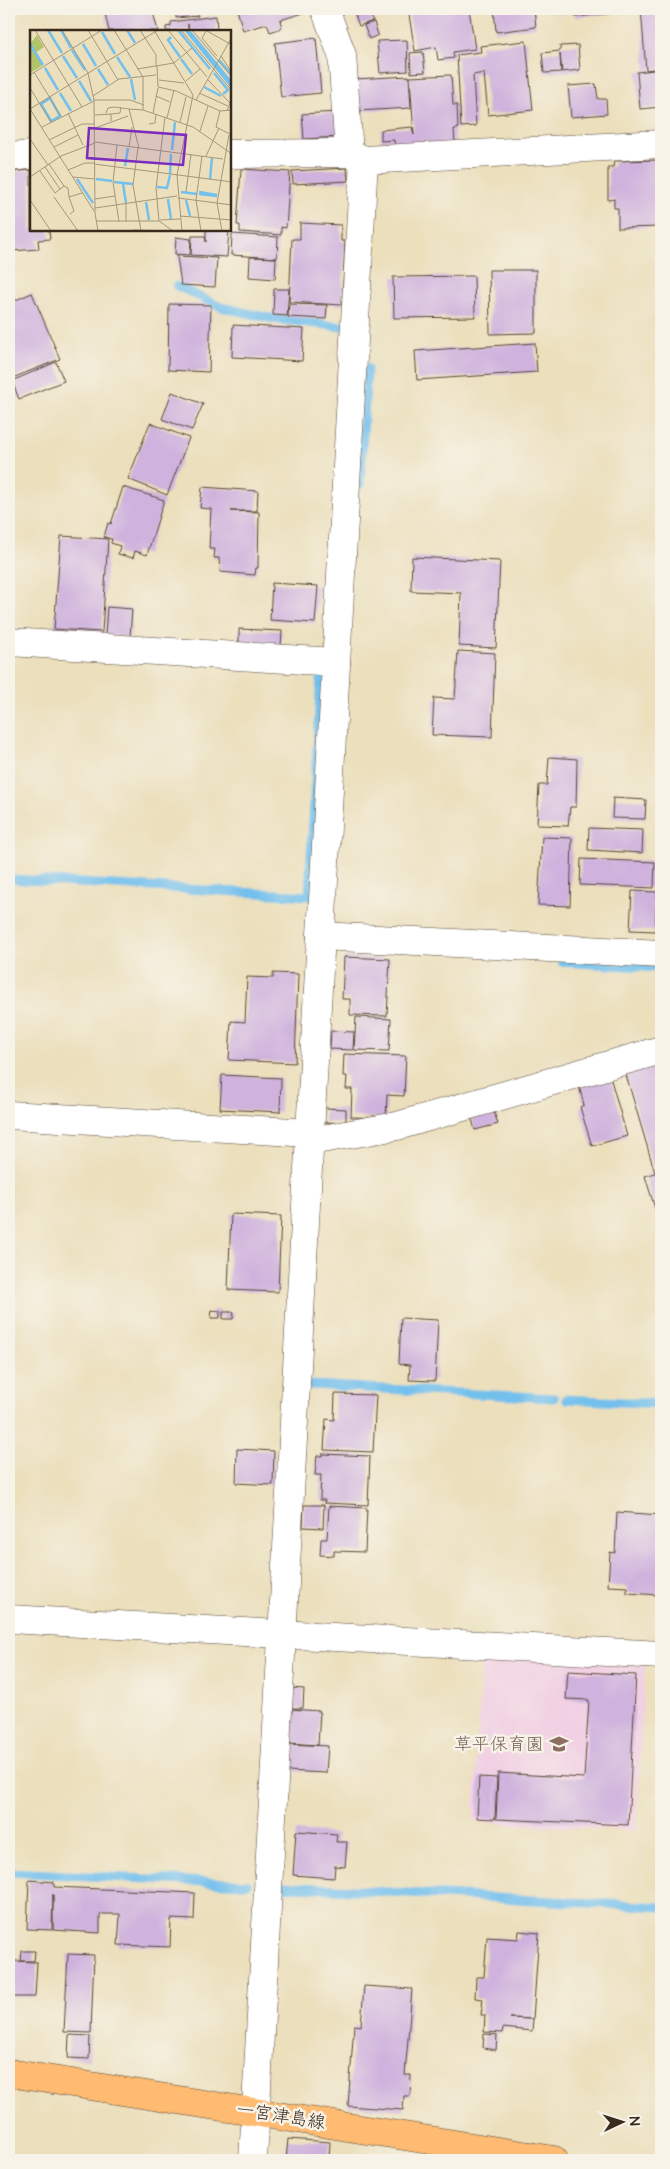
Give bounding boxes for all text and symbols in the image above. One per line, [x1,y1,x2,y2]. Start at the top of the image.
inset map [30,30,231,231]
place label: 草平保育園 [454,1732,544,1757]
school or university icon: 草平保育園 [548,1733,570,1755]
north arrow [598,2096,648,2146]
street label: 一宮津島線 [235,2097,327,2135]
text: N [624,2116,644,2126]

